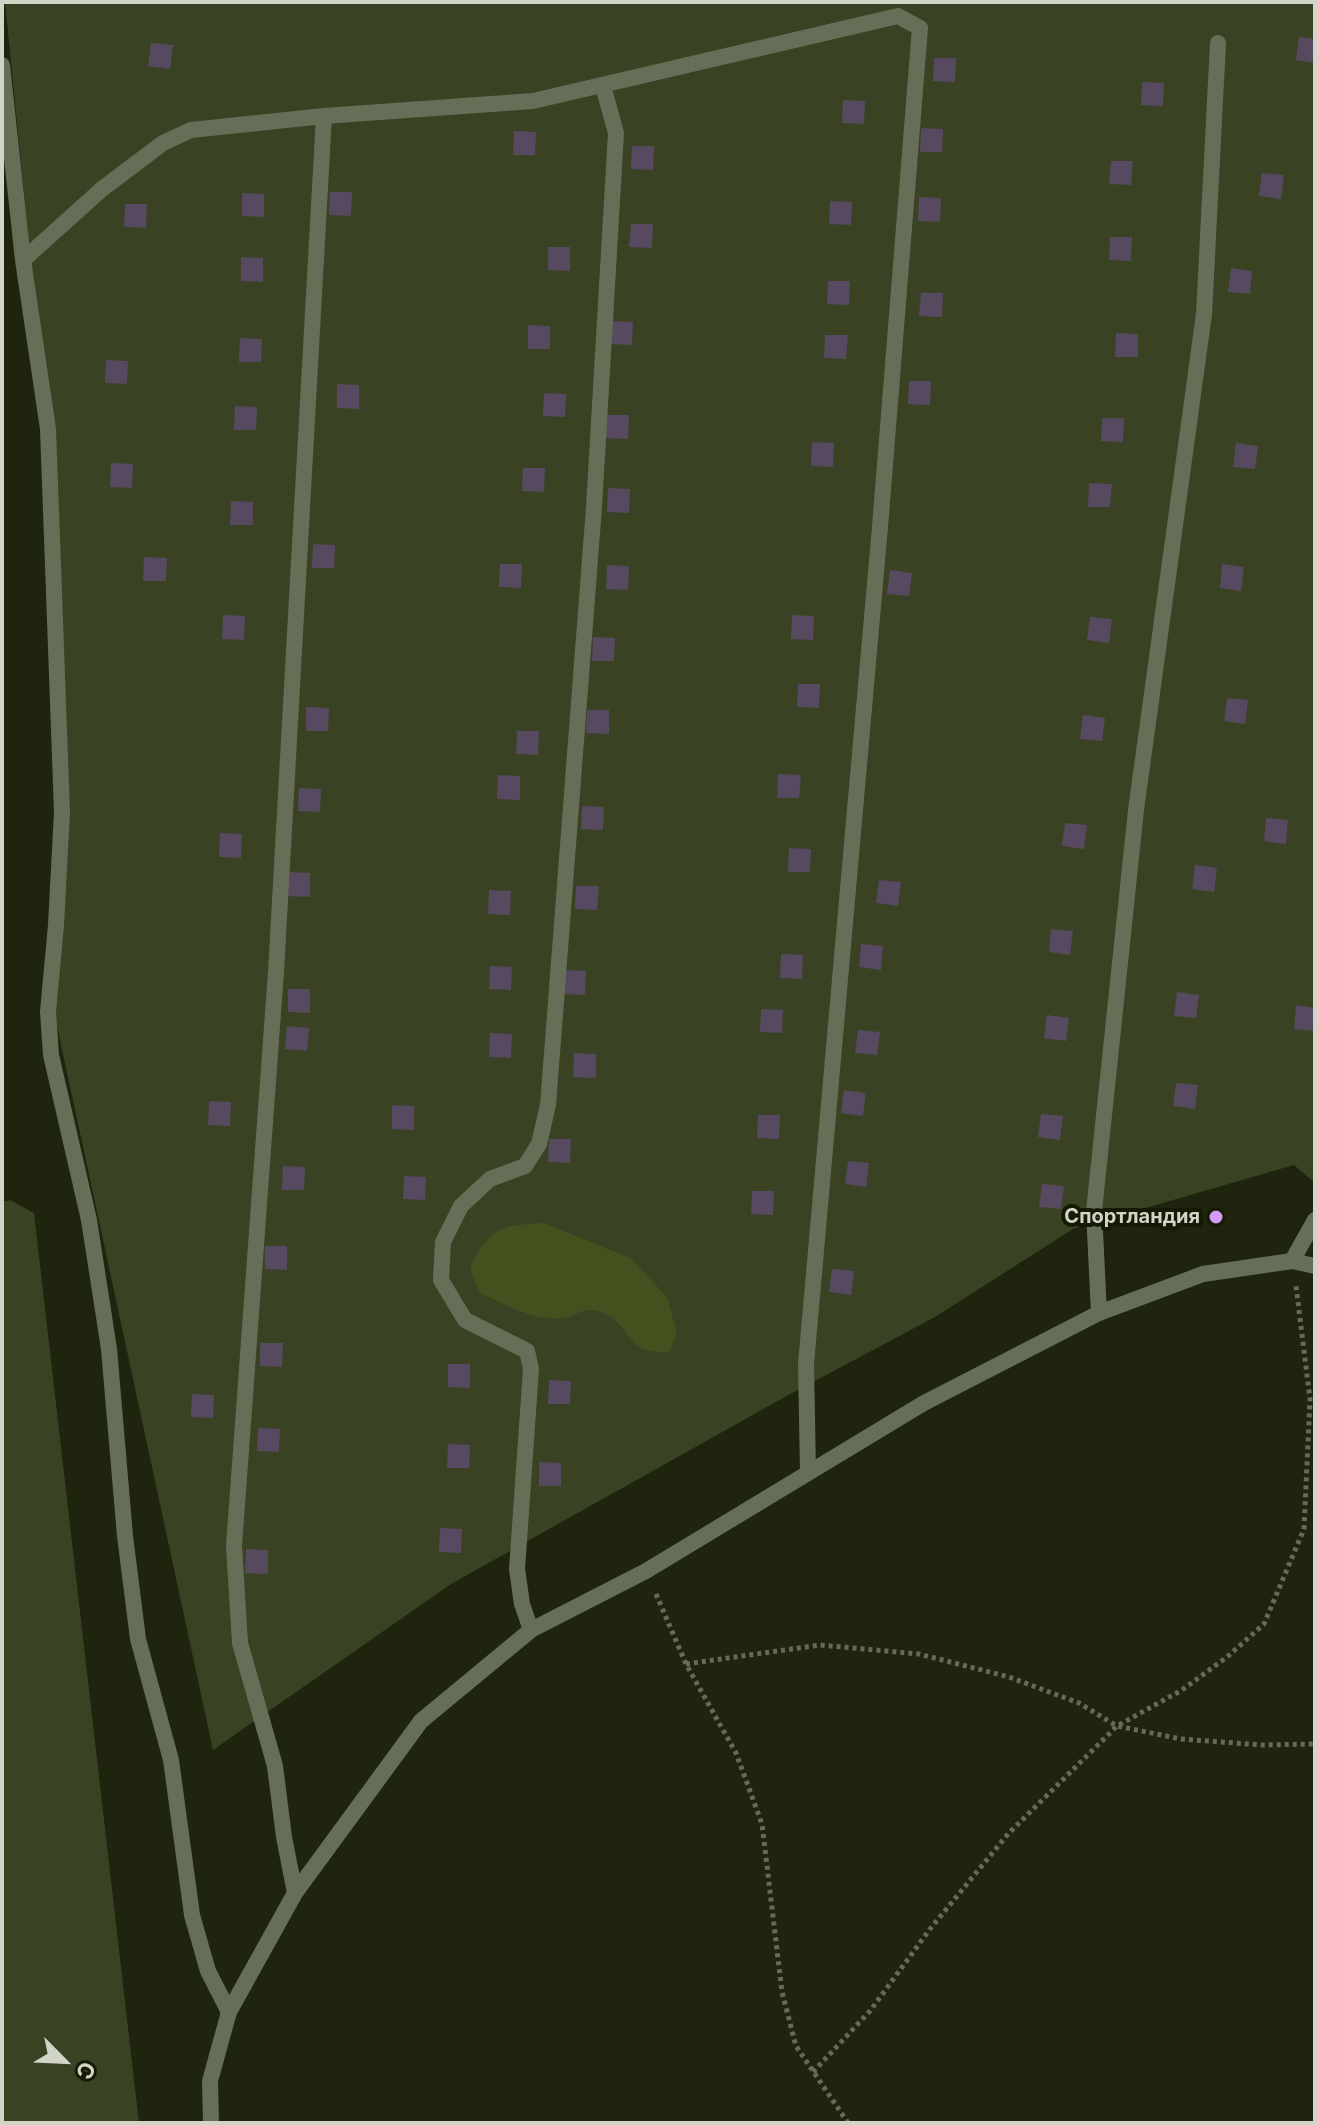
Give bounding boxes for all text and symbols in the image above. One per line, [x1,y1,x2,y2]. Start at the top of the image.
place label: Спортландия [1064,1205,1200,1229]
marker: Спортландия [1207,1208,1225,1226]
north arrow [24,2021,104,2101]
text: С [71,2058,101,2083]

